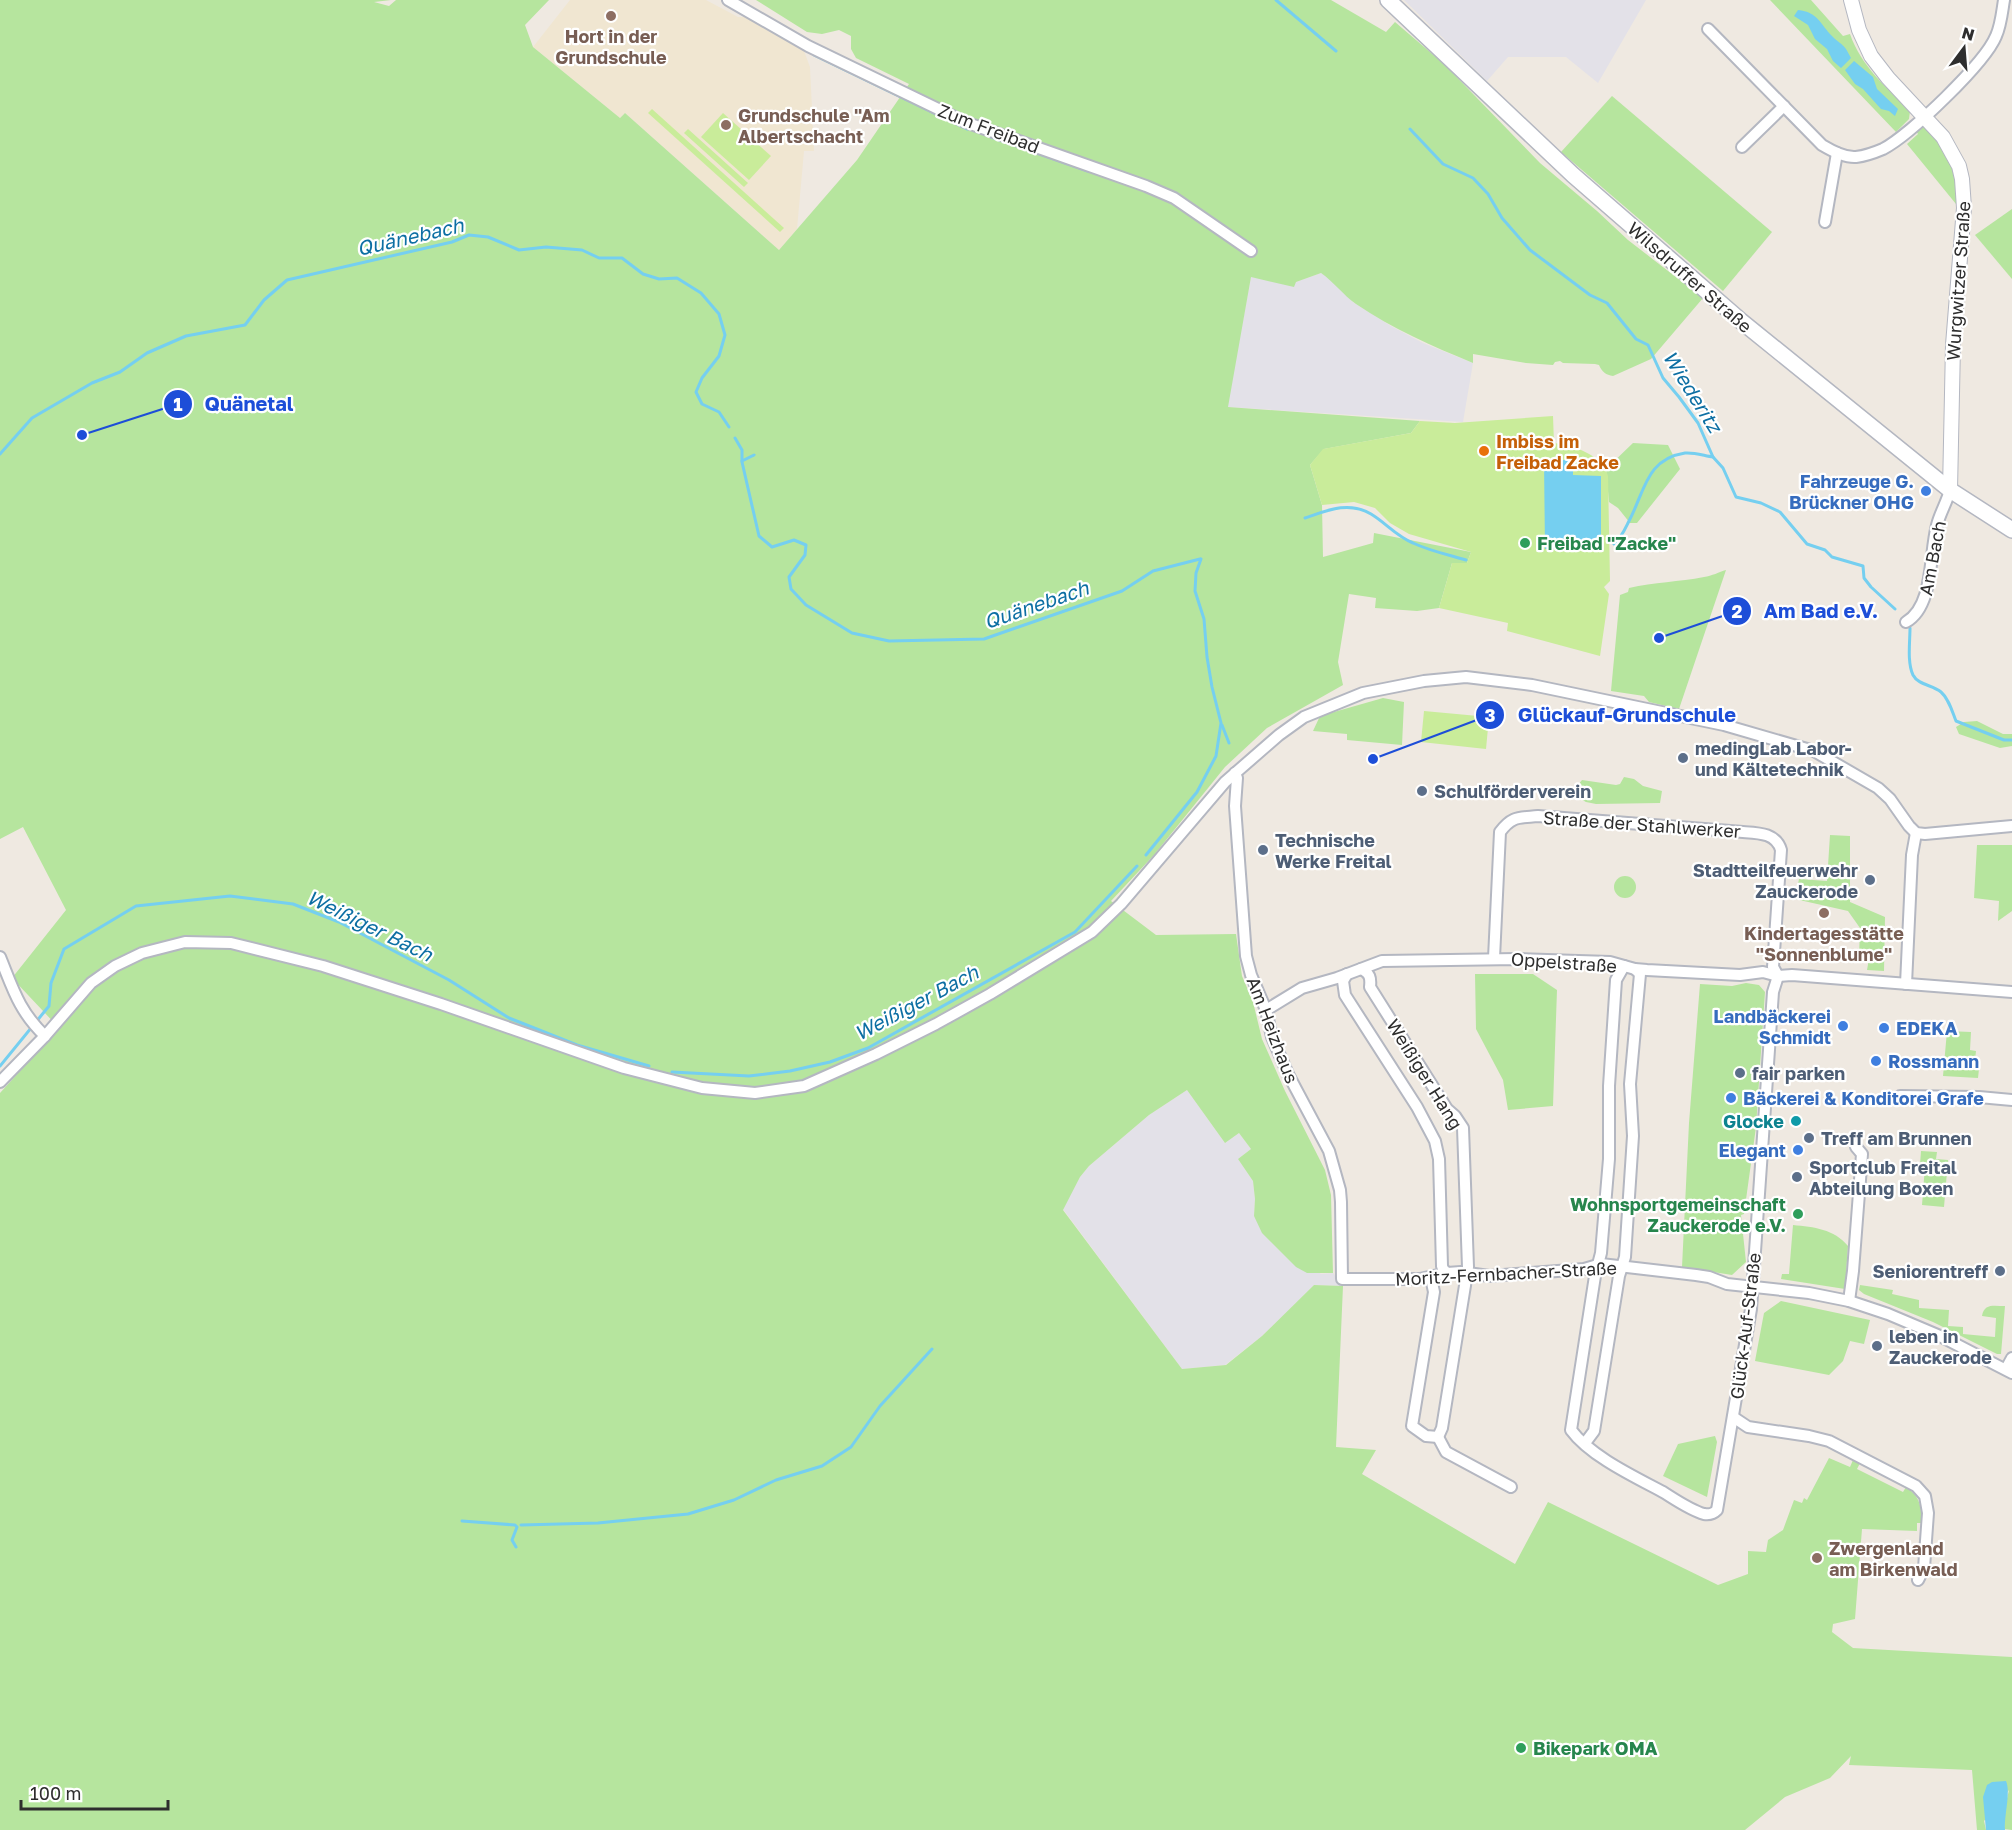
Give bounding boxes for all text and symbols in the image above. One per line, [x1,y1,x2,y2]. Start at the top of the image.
marker: Hort in der Grundschule [604,9,618,23]
north arrow [1934,18,1994,78]
text: N [1960,22,1977,45]
place label: Hort in der Grundschule [555,25,667,68]
street label: Zum Freibad [935,99,1043,157]
place label: Grundschule "Am Albertschacht [738,104,890,147]
marker: Grundschule "Am Albertschacht [719,118,733,132]
street label: Wurgwitzer Straße [1941,200,1975,362]
water label: Quänebach [354,212,466,260]
street label: Wilsdruffer Straße [1623,217,1757,337]
water label: Wiederitz [1658,346,1728,438]
callout: Quänetal [163,385,306,423]
text: Quänetal [205,391,294,415]
text: 1 [173,393,183,415]
place label: Imbiss im Freibad Zacke [1496,430,1619,473]
marker: Imbiss im Freibad Zacke [1477,444,1491,458]
place label: Fahrzeuge G. Brückner OHG [1789,470,1914,513]
marker: Fahrzeuge G. Brückner OHG [1919,484,1933,498]
street label: Am Bach [1914,519,1950,597]
place label: Freibad "Zacke" [1537,532,1676,554]
marker: Freibad "Zacke" [1518,536,1532,550]
water label: Quänebach [981,575,1092,633]
callout: Am Bad e.V. [1722,592,1890,630]
text: Am Bad e.V. [1764,598,1878,622]
text: 2 [1732,600,1743,622]
callout: Glückauf-Grundschule [1475,696,1748,734]
text: Glückauf-Grundschule [1518,702,1736,726]
text: 3 [1485,704,1496,726]
place label: medingLab Labor- und Kältetechnik [1695,737,1852,780]
marker: medingLab Labor- und Kältetechnik [1676,751,1690,765]
place label: Schulförderverein [1434,780,1591,802]
marker: Schulförderverein [1415,784,1429,798]
street label: Straße der Stahlwerker [1542,806,1742,842]
place label: Technische Werke Freital [1275,829,1392,872]
marker: Technische Werke Freital [1256,843,1270,857]
place label: Stadtteilfeuerwehr Zauckerode [1693,859,1858,902]
marker: Stadtteilfeuerwehr Zauckerode [1863,873,1877,887]
water label: Weißiger Bach [303,884,437,967]
marker: Kindertagesstätte "Sonnenblume" [1817,906,1831,920]
place label: Kindertagesstätte "Sonnenblume" [1744,922,1904,965]
street label: Oppelstraße [1510,947,1618,977]
water label: Weißiger Bach [850,959,983,1046]
street label: Am Heizhaus [1243,974,1303,1086]
place label: Landbäckerei Schmidt [1713,1005,1831,1048]
street label: Weißiger Hang [1382,1015,1468,1133]
place label: EDEKA [1896,1017,1958,1039]
marker: Landbäckerei Schmidt [1836,1019,1850,1033]
marker: EDEKA [1877,1021,1891,1035]
place label: Rossmann [1888,1050,1979,1072]
marker: Rossmann [1869,1054,1883,1068]
place label: fair parken [1752,1062,1845,1084]
marker: fair parken [1733,1066,1747,1080]
place label: Bäckerei & Konditorei Grafe [1743,1087,1984,1109]
marker: Bäckerei & Konditorei Grafe [1724,1091,1738,1105]
place label: Glocke [1723,1110,1784,1132]
marker: Glocke [1789,1114,1803,1128]
place label: Treff am Brunnen [1821,1127,1972,1149]
marker: Treff am Brunnen [1802,1131,1816,1145]
place label: Elegant [1719,1139,1786,1161]
marker: Elegant [1791,1143,1805,1157]
place label: Sportclub Freital Abteilung Boxen [1809,1156,1957,1199]
marker: Sportclub Freital Abteilung Boxen [1790,1170,1804,1184]
place label: Wohnsportgemeinschaft Zauckerode e.V. [1570,1193,1786,1236]
marker: Wohnsportgemeinschaft Zauckerode e.V. [1791,1207,1805,1221]
street label: Glück-Auf-Straße [1725,1251,1765,1401]
street label: Moritz-Fernbacher-Straße [1395,1256,1617,1290]
place label: Seniorentreff [1872,1260,1988,1282]
marker: Seniorentreff [1993,1264,2007,1278]
place label: leben in Zauckerode [1889,1325,1992,1368]
marker: leben in Zauckerode [1870,1339,1884,1353]
place label: Zwergenland am Birkenwald [1829,1537,1958,1580]
marker: Zwergenland am Birkenwald [1810,1551,1824,1565]
place label: Bikepark OMA [1533,1737,1658,1759]
marker: Bikepark OMA [1514,1741,1528,1755]
scale bar [21,1773,168,1811]
text: 100 m [30,1782,81,1804]

